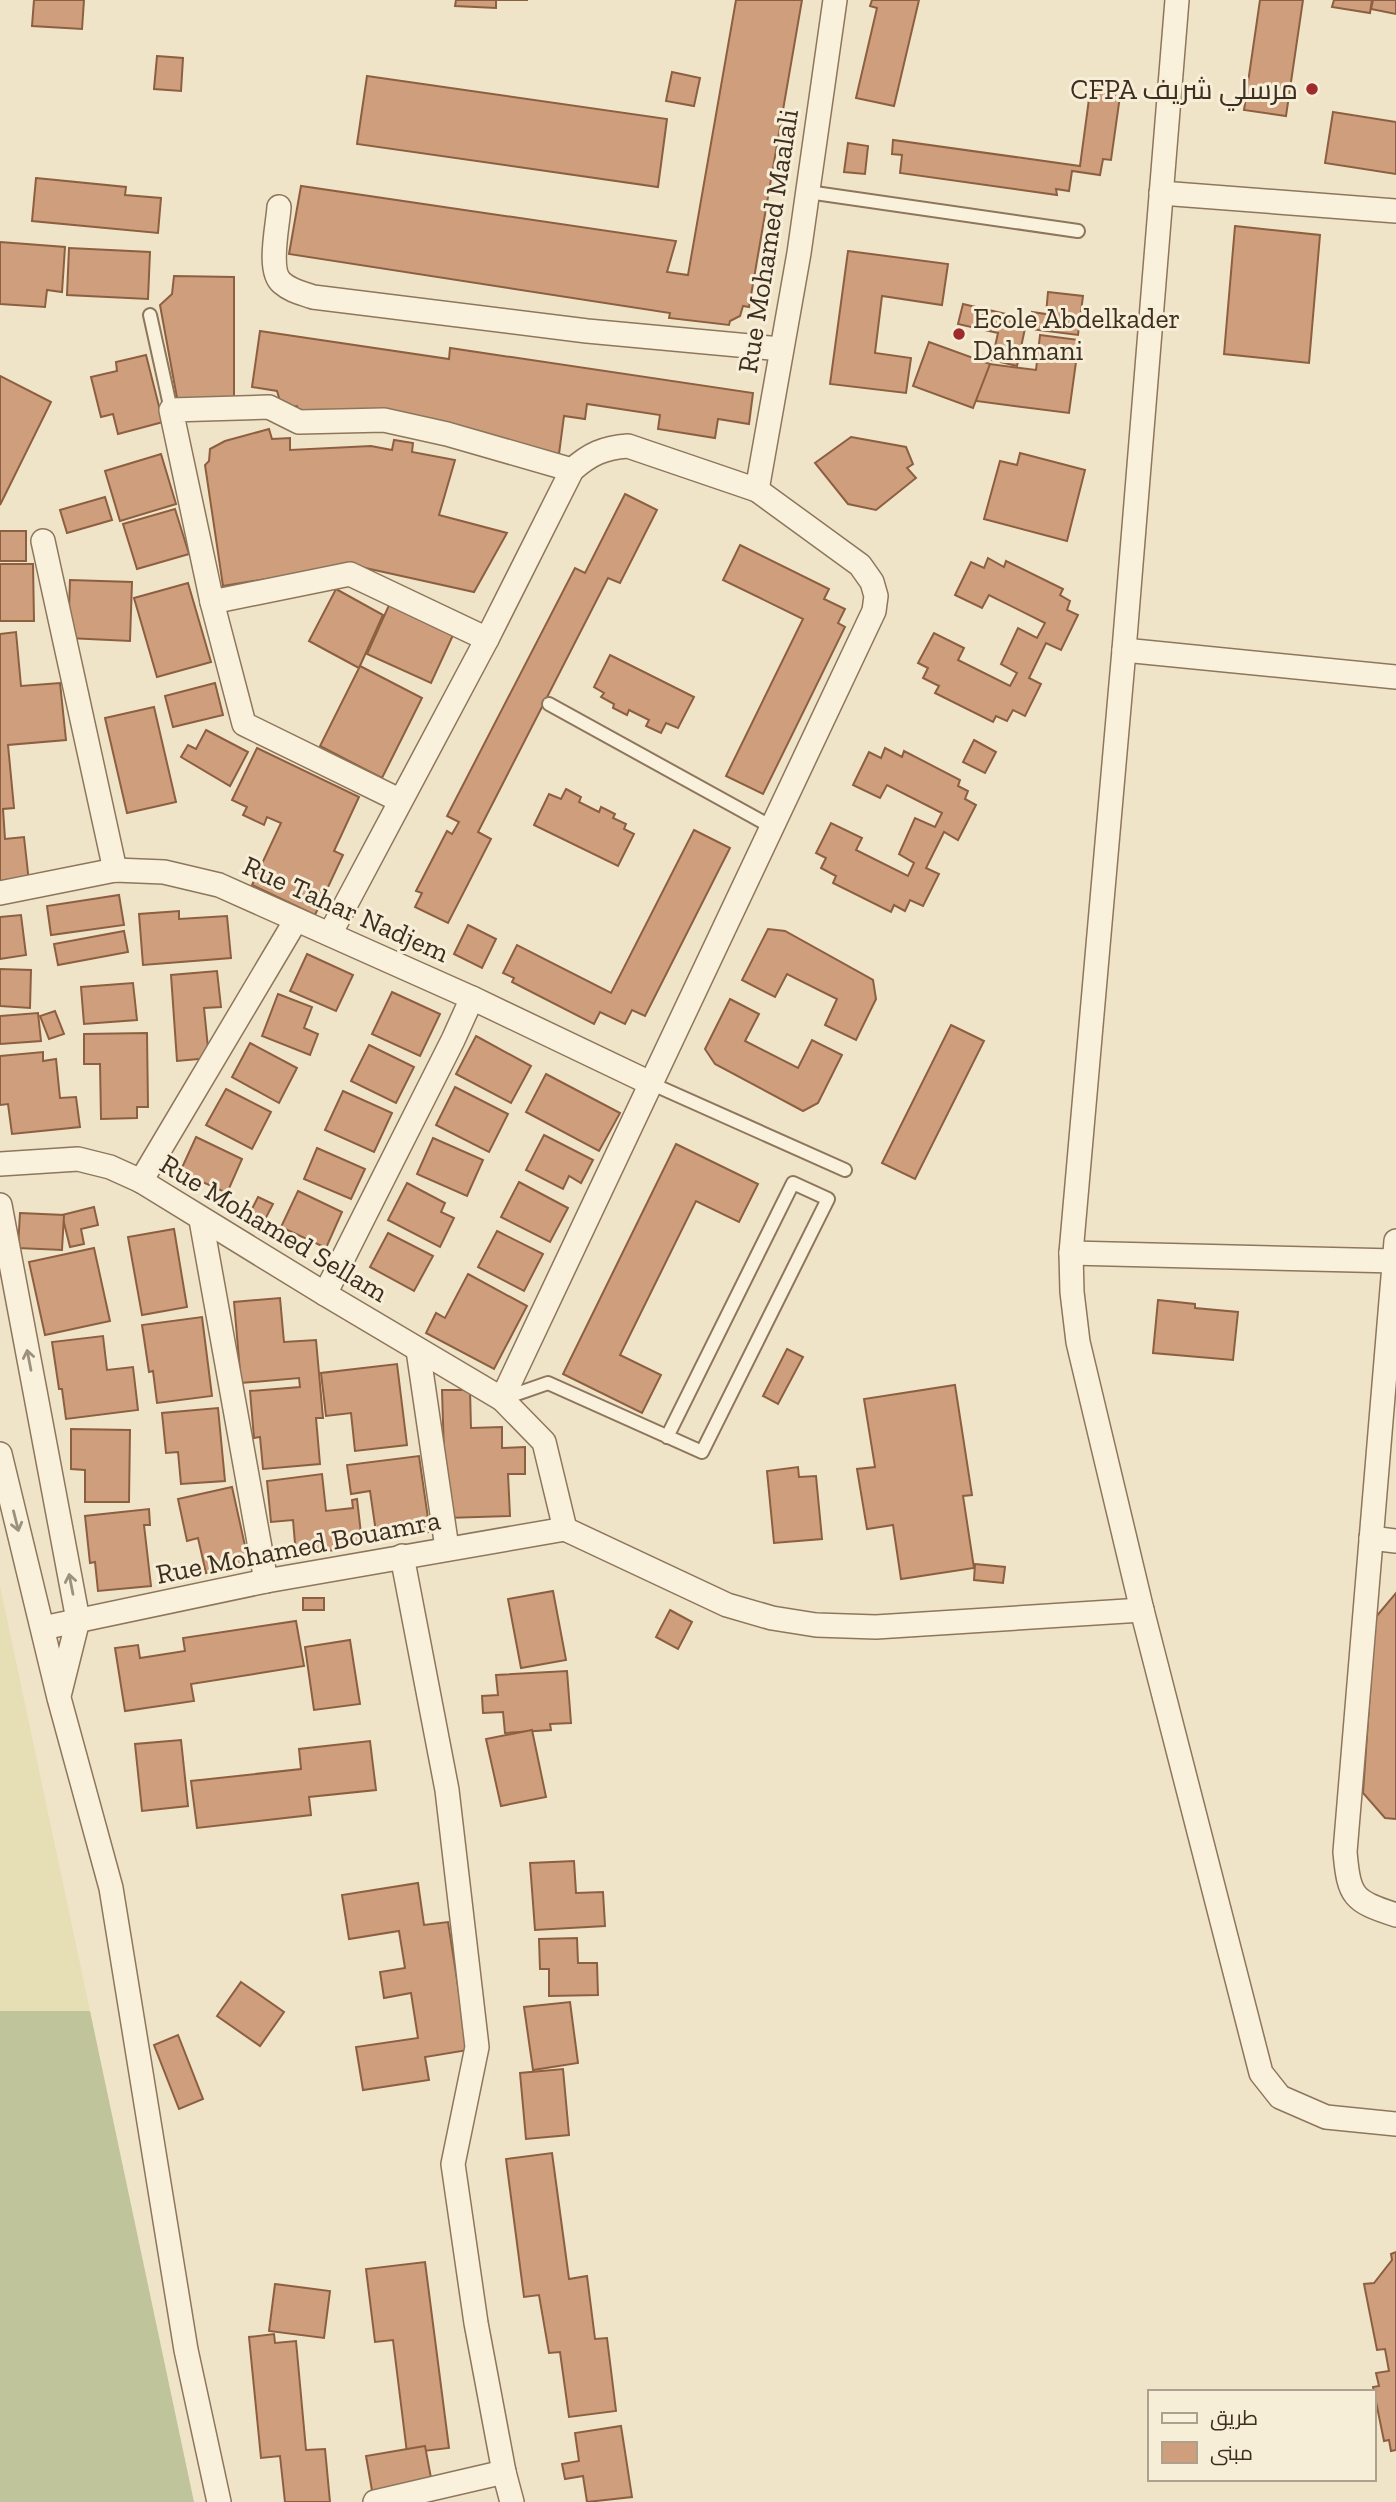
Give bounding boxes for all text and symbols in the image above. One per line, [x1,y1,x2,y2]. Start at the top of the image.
place label: CFPA مرسلي شريف [1070,73,1298,111]
marker: CFPA مرسلي شريف [1304,81,1320,97]
street label: Rue Mohamed Maalali [731,106,805,375]
place label: Ecole Abdelkader Dahmani [973,302,1180,367]
marker: Ecole Abdelkader Dahmani [951,326,967,342]
street label: Rue Tahar Nadjem [238,849,454,969]
street label: Rue Mohamed Sellam [154,1147,394,1309]
one-way arrow [22,1349,35,1372]
street label: Rue Mohamed Bouamra [153,1503,444,1591]
one-way arrow [10,1509,23,1531]
one-way arrow [64,1573,77,1596]
legend [1148,2390,1375,2481]
text: طريق [1210,2405,1258,2431]
text: مبنى [1210,2440,1253,2466]

